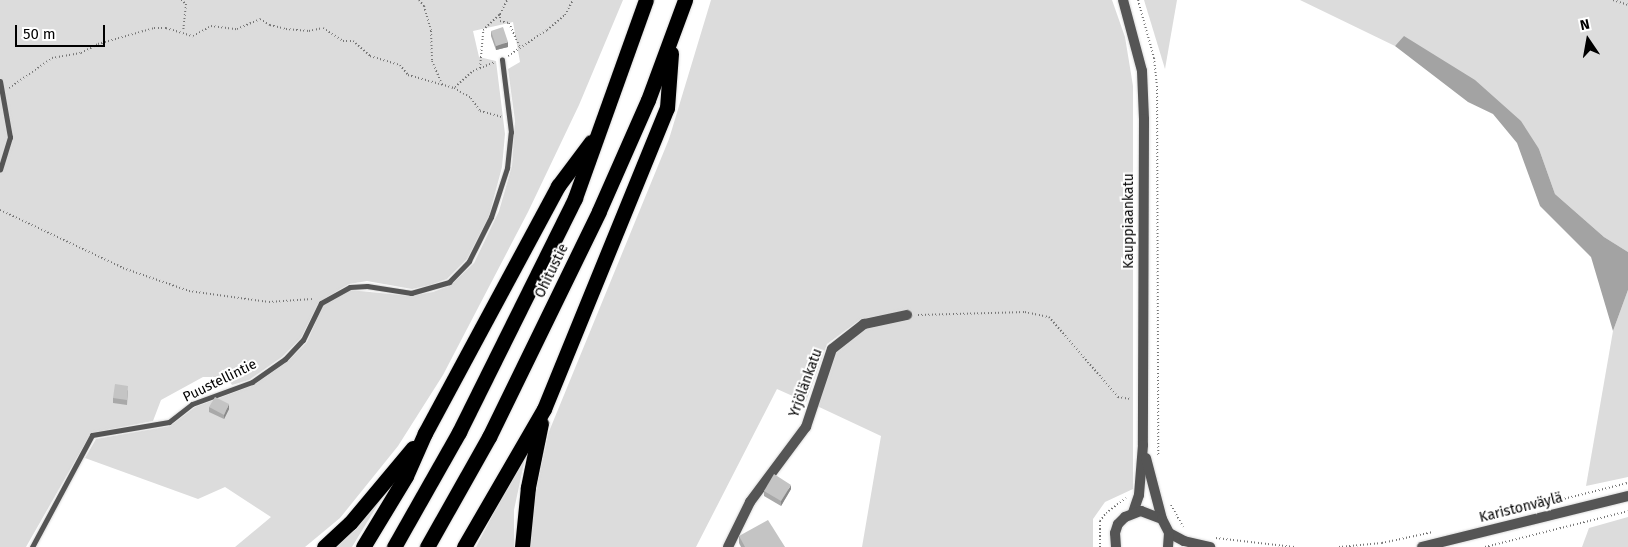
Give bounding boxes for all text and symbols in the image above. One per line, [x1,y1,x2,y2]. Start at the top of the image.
scale bar [18,15,108,47]
north arrow [1563,15,1613,65]
text: N [1578,16,1591,34]
text: 50 m [23,25,56,43]
street label: Kauppiaankatu [1121,173,1137,269]
street label: Ohitustie [532,241,572,301]
street label: Yrjölänkatu [786,346,826,420]
street label: Puustellintie [180,356,260,406]
street label: Karistonväylä [1478,490,1564,526]

